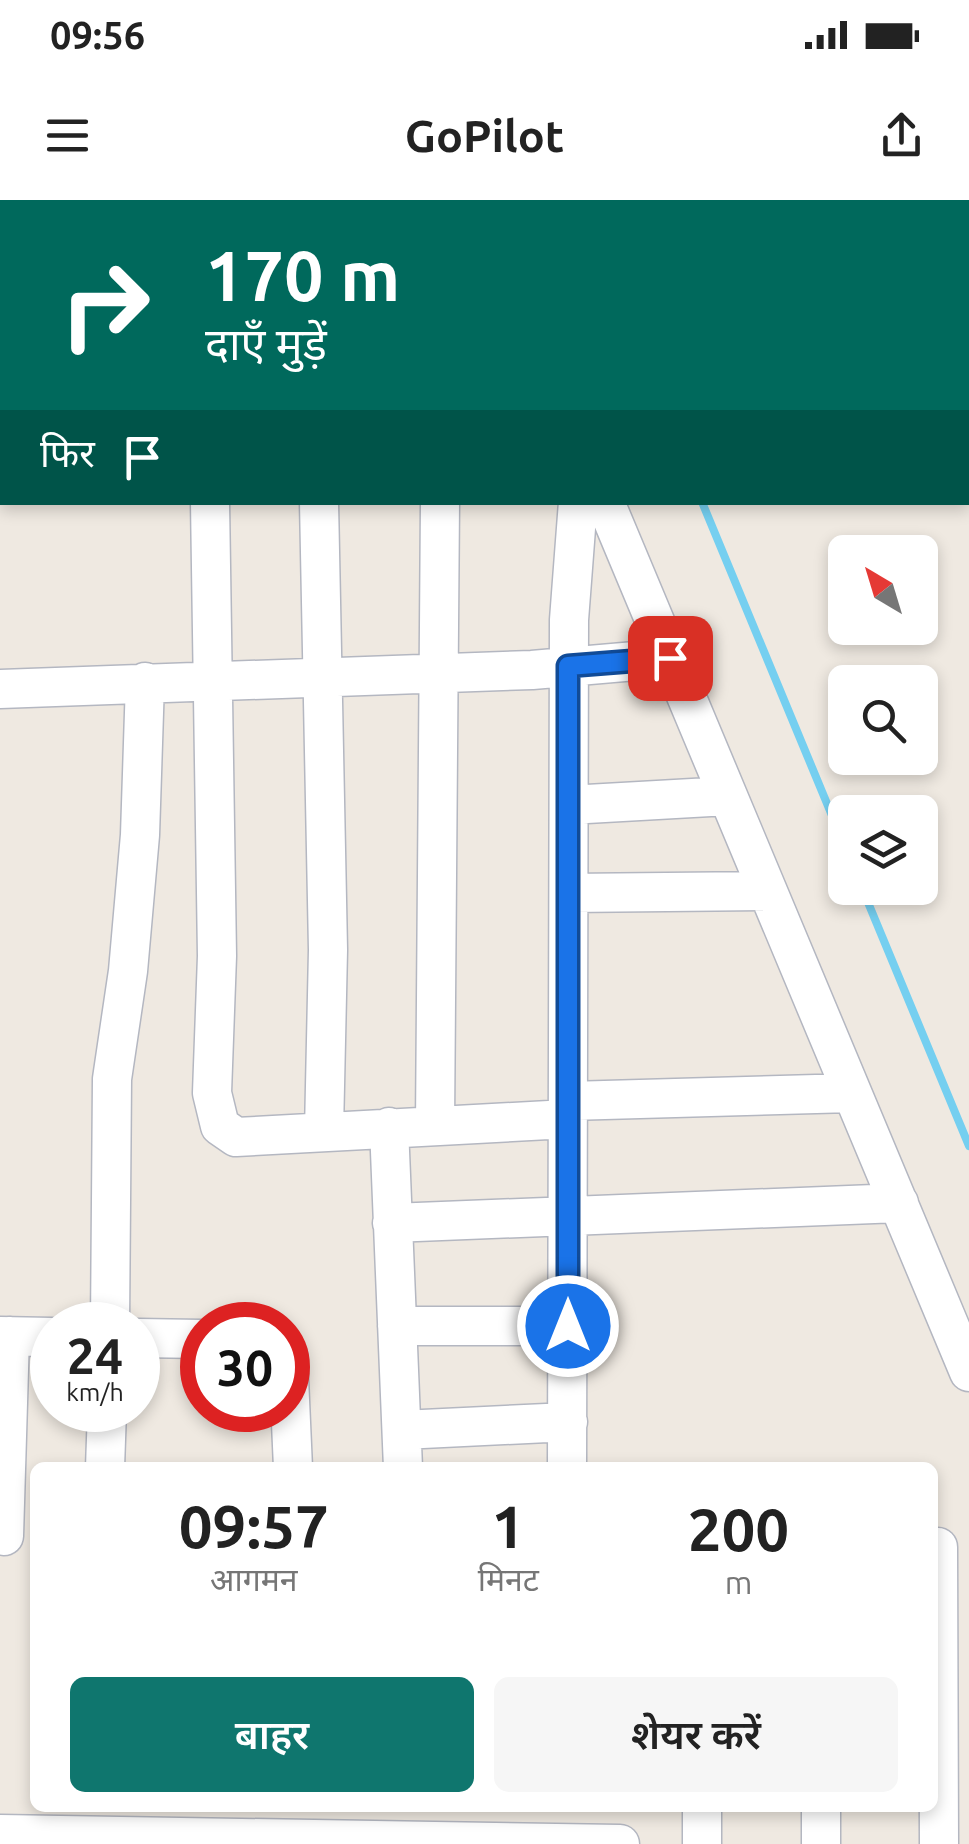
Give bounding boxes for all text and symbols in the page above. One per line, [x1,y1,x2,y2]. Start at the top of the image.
text: 09:56 [50,14,145,56]
icon: menu [40,108,95,163]
icon: share [874,108,929,163]
text: GoPilot [405,110,564,161]
text: 170 m [205,236,400,314]
icon: right [40,240,170,370]
text: दाएँ मुड़ें [205,318,327,369]
icon: arrive [115,430,170,485]
text: फिर [40,432,95,474]
north arrow [828,535,938,645]
map controls [828,535,938,905]
pin [628,616,713,701]
icon: arrive [643,631,698,686]
button: search [828,665,938,775]
button: layers [828,795,938,905]
position arrow [516,1274,620,1378]
speed limit sign: 30 [180,1302,310,1432]
text: 24 [67,1327,123,1383]
text: km/h [66,1378,124,1406]
text: 09:57 [179,1492,329,1559]
text: 1 [491,1492,525,1559]
text: 200 [688,1495,789,1562]
text: आगमन [210,1561,298,1597]
text: मिनट [478,1561,539,1597]
text: m [725,1564,752,1600]
button: बाहर [70,1677,474,1792]
button: शेयर करें [494,1677,898,1792]

